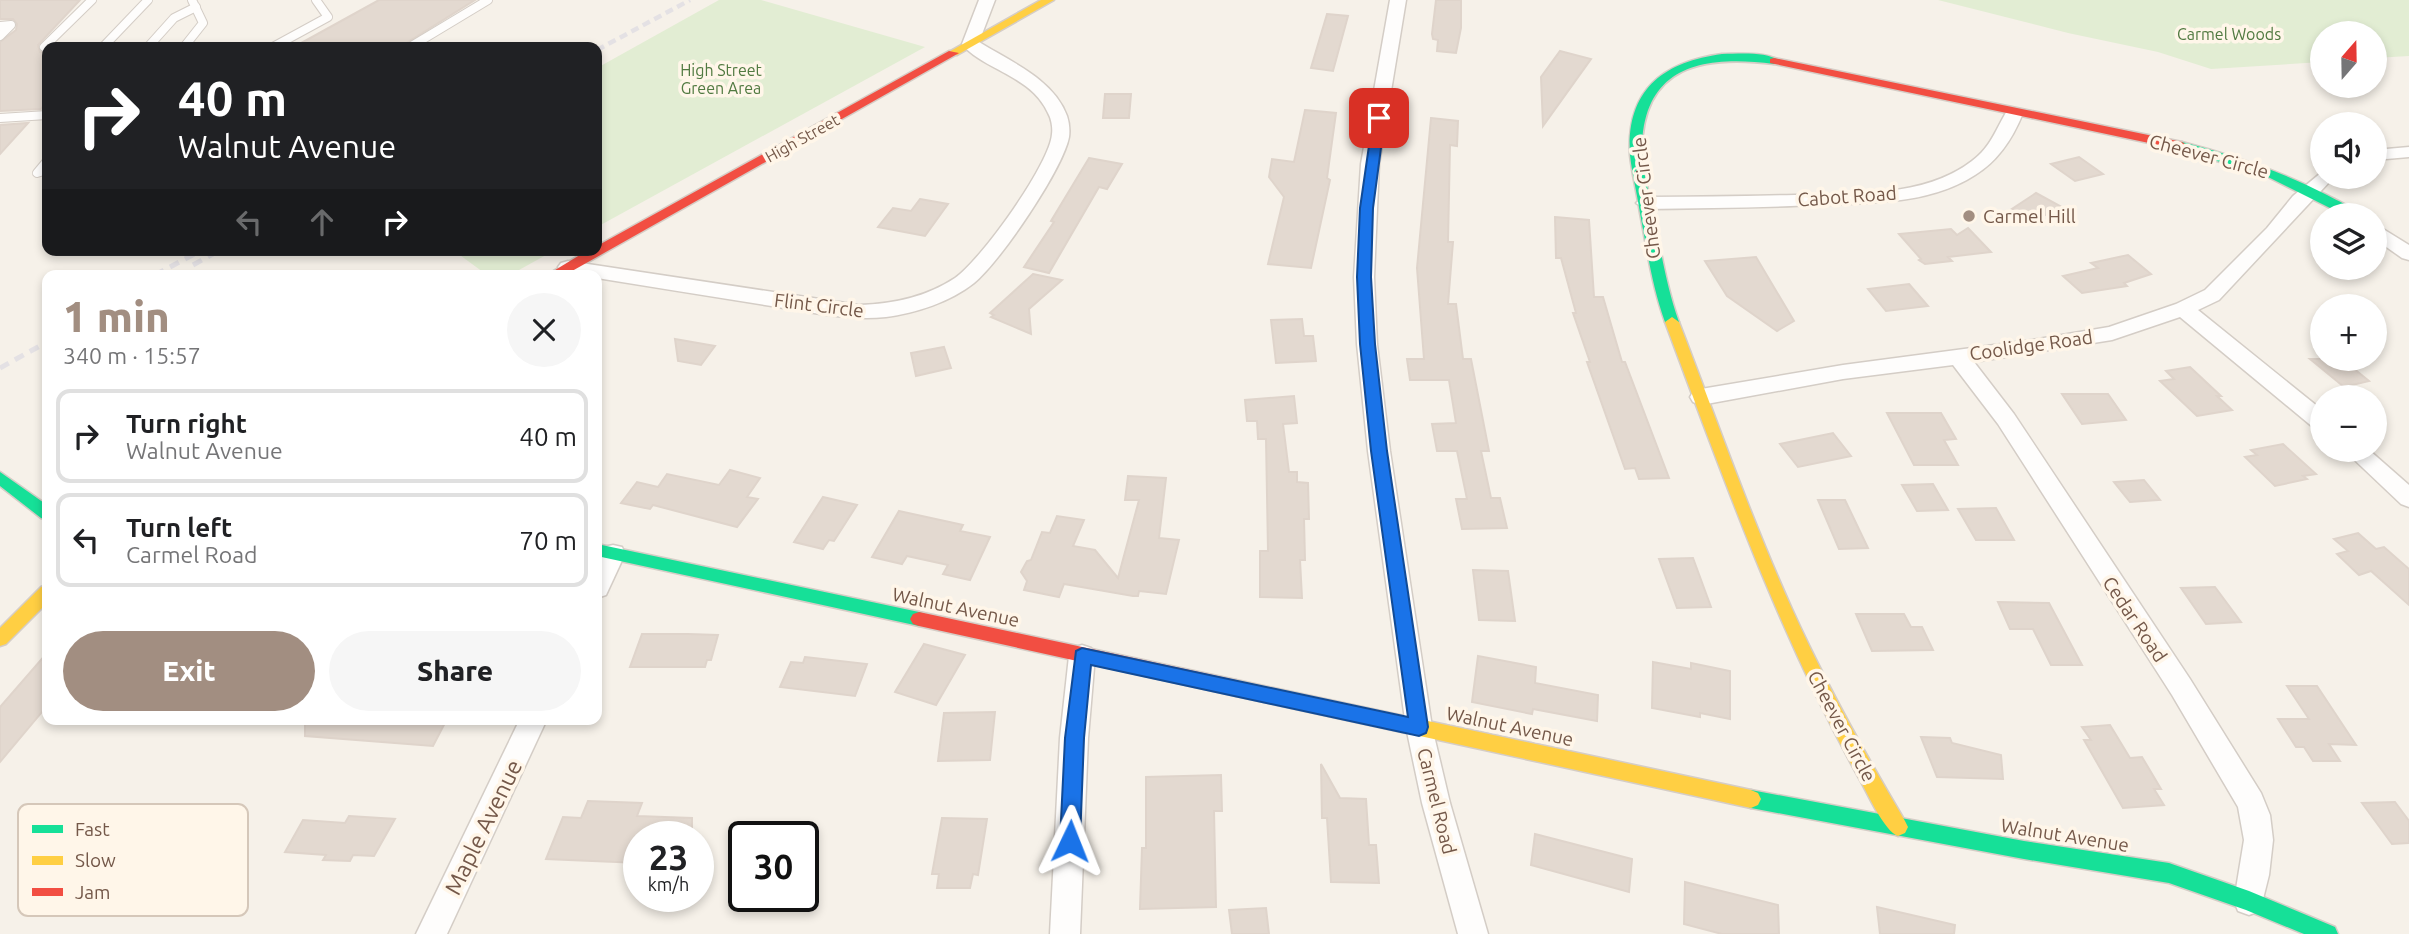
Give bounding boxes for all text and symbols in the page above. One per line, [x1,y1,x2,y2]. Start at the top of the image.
north arrow [2310,21,2387,98]
map controls [2310,21,2387,462]
park label: Carmel Woods [2177,25,2281,43]
park label: High Street Green Area [680,61,763,97]
icon: right [63,70,154,161]
text: 40 m [178,70,287,125]
pin [1349,88,1409,148]
icon: arrive [1360,99,1398,137]
street label: High Street [762,110,843,166]
button: sound [2310,112,2387,189]
text: Walnut Avenue [178,128,396,164]
street label: Cheever Circle [2147,130,2271,182]
street label: Cheever Circle [1628,136,1664,260]
street label: Cabot Road [1797,182,1897,210]
icon: left [230,203,268,241]
icon: ahead [303,203,341,241]
icon: right [376,203,414,241]
button: layers [2310,203,2387,280]
place label: Carmel Hill [1983,205,2076,227]
marker: Carmel Hill [1961,208,1977,224]
street label: Flint Circle [773,289,865,321]
text: 1 min [63,293,170,340]
button: close [507,293,581,367]
button: + [2310,294,2387,371]
street label: Coolidge Road [1968,325,2094,365]
text: 340 m · 15:57 [63,343,201,368]
button: − [2310,385,2387,462]
text: Turn right [126,409,247,438]
icon: right [67,417,105,455]
text: 40 m [519,422,577,451]
text: Walnut Avenue [126,438,283,463]
text: Turn left [126,513,232,542]
icon: left [67,521,105,559]
text: 70 m [519,526,577,555]
text: Carmel Road [126,542,258,567]
street label: Cedar Road [2098,572,2172,666]
street label: Walnut Avenue [890,583,1022,631]
button: Exit [63,631,315,711]
button: Share [329,631,581,711]
street label: Cheever Circle [1804,667,1880,785]
street label: Walnut Avenue [1444,702,1576,750]
street label: Carmel Road [1413,746,1461,856]
street label: Maple Avenue [440,756,526,898]
legend [18,804,248,916]
position arrow [1033,804,1107,878]
street label: Walnut Avenue [1999,814,2131,856]
text: Fast [75,818,110,840]
speed limit sign: 30 [728,821,819,912]
text: 23 [649,837,688,877]
text: Slow [75,849,116,871]
text: km/h [648,874,689,894]
text: Jam [75,881,111,903]

